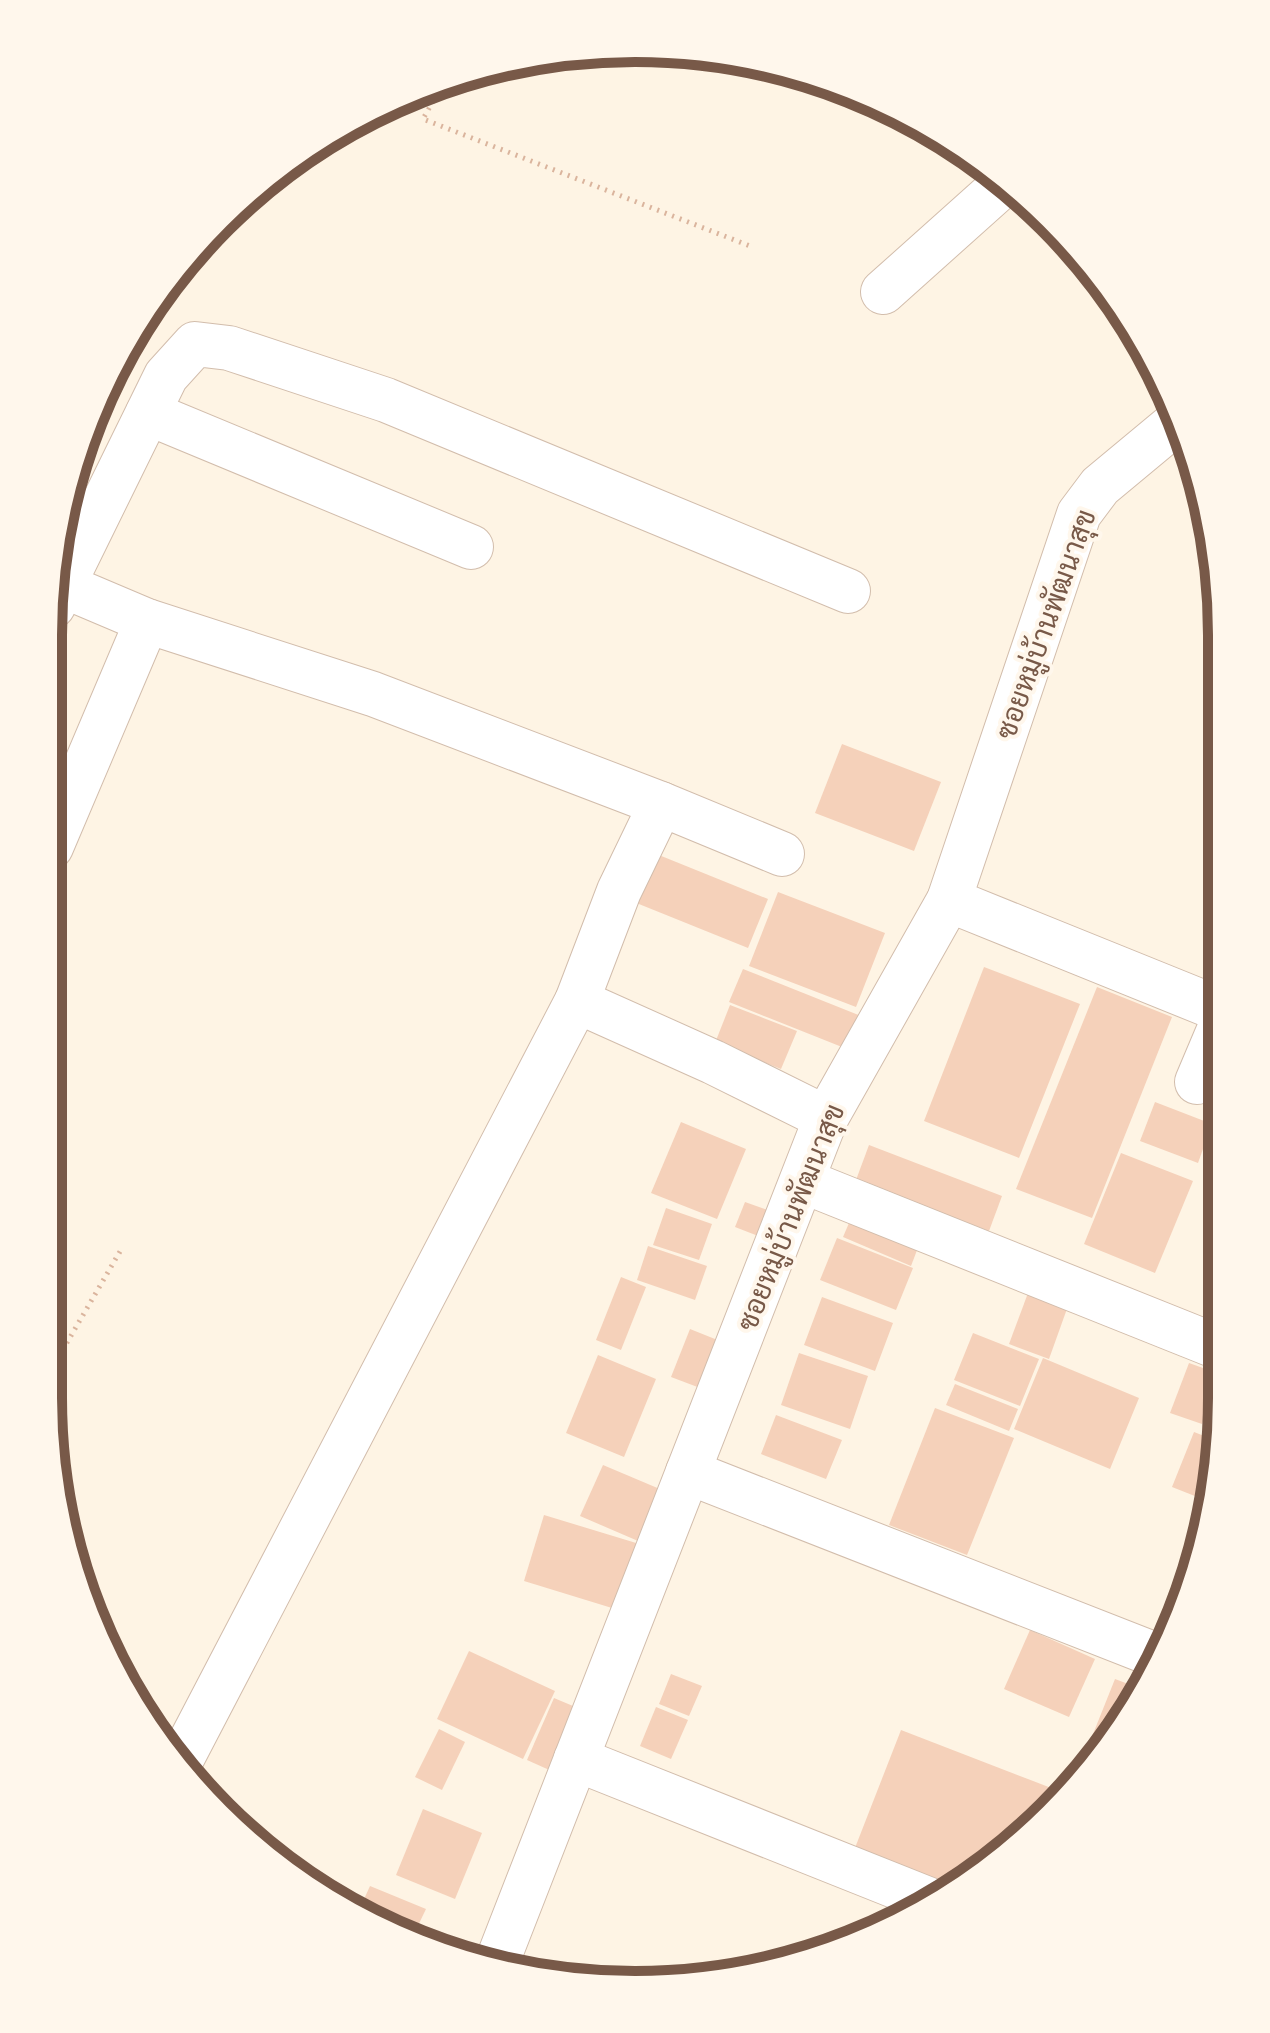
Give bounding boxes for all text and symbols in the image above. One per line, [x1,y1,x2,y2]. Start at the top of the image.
street label: ซอยหมู่บ้านพัฒนาสุข [987,504,1106,745]
street label: ซอยหมู่บ้านพัฒนาสุข [728,1098,854,1337]

